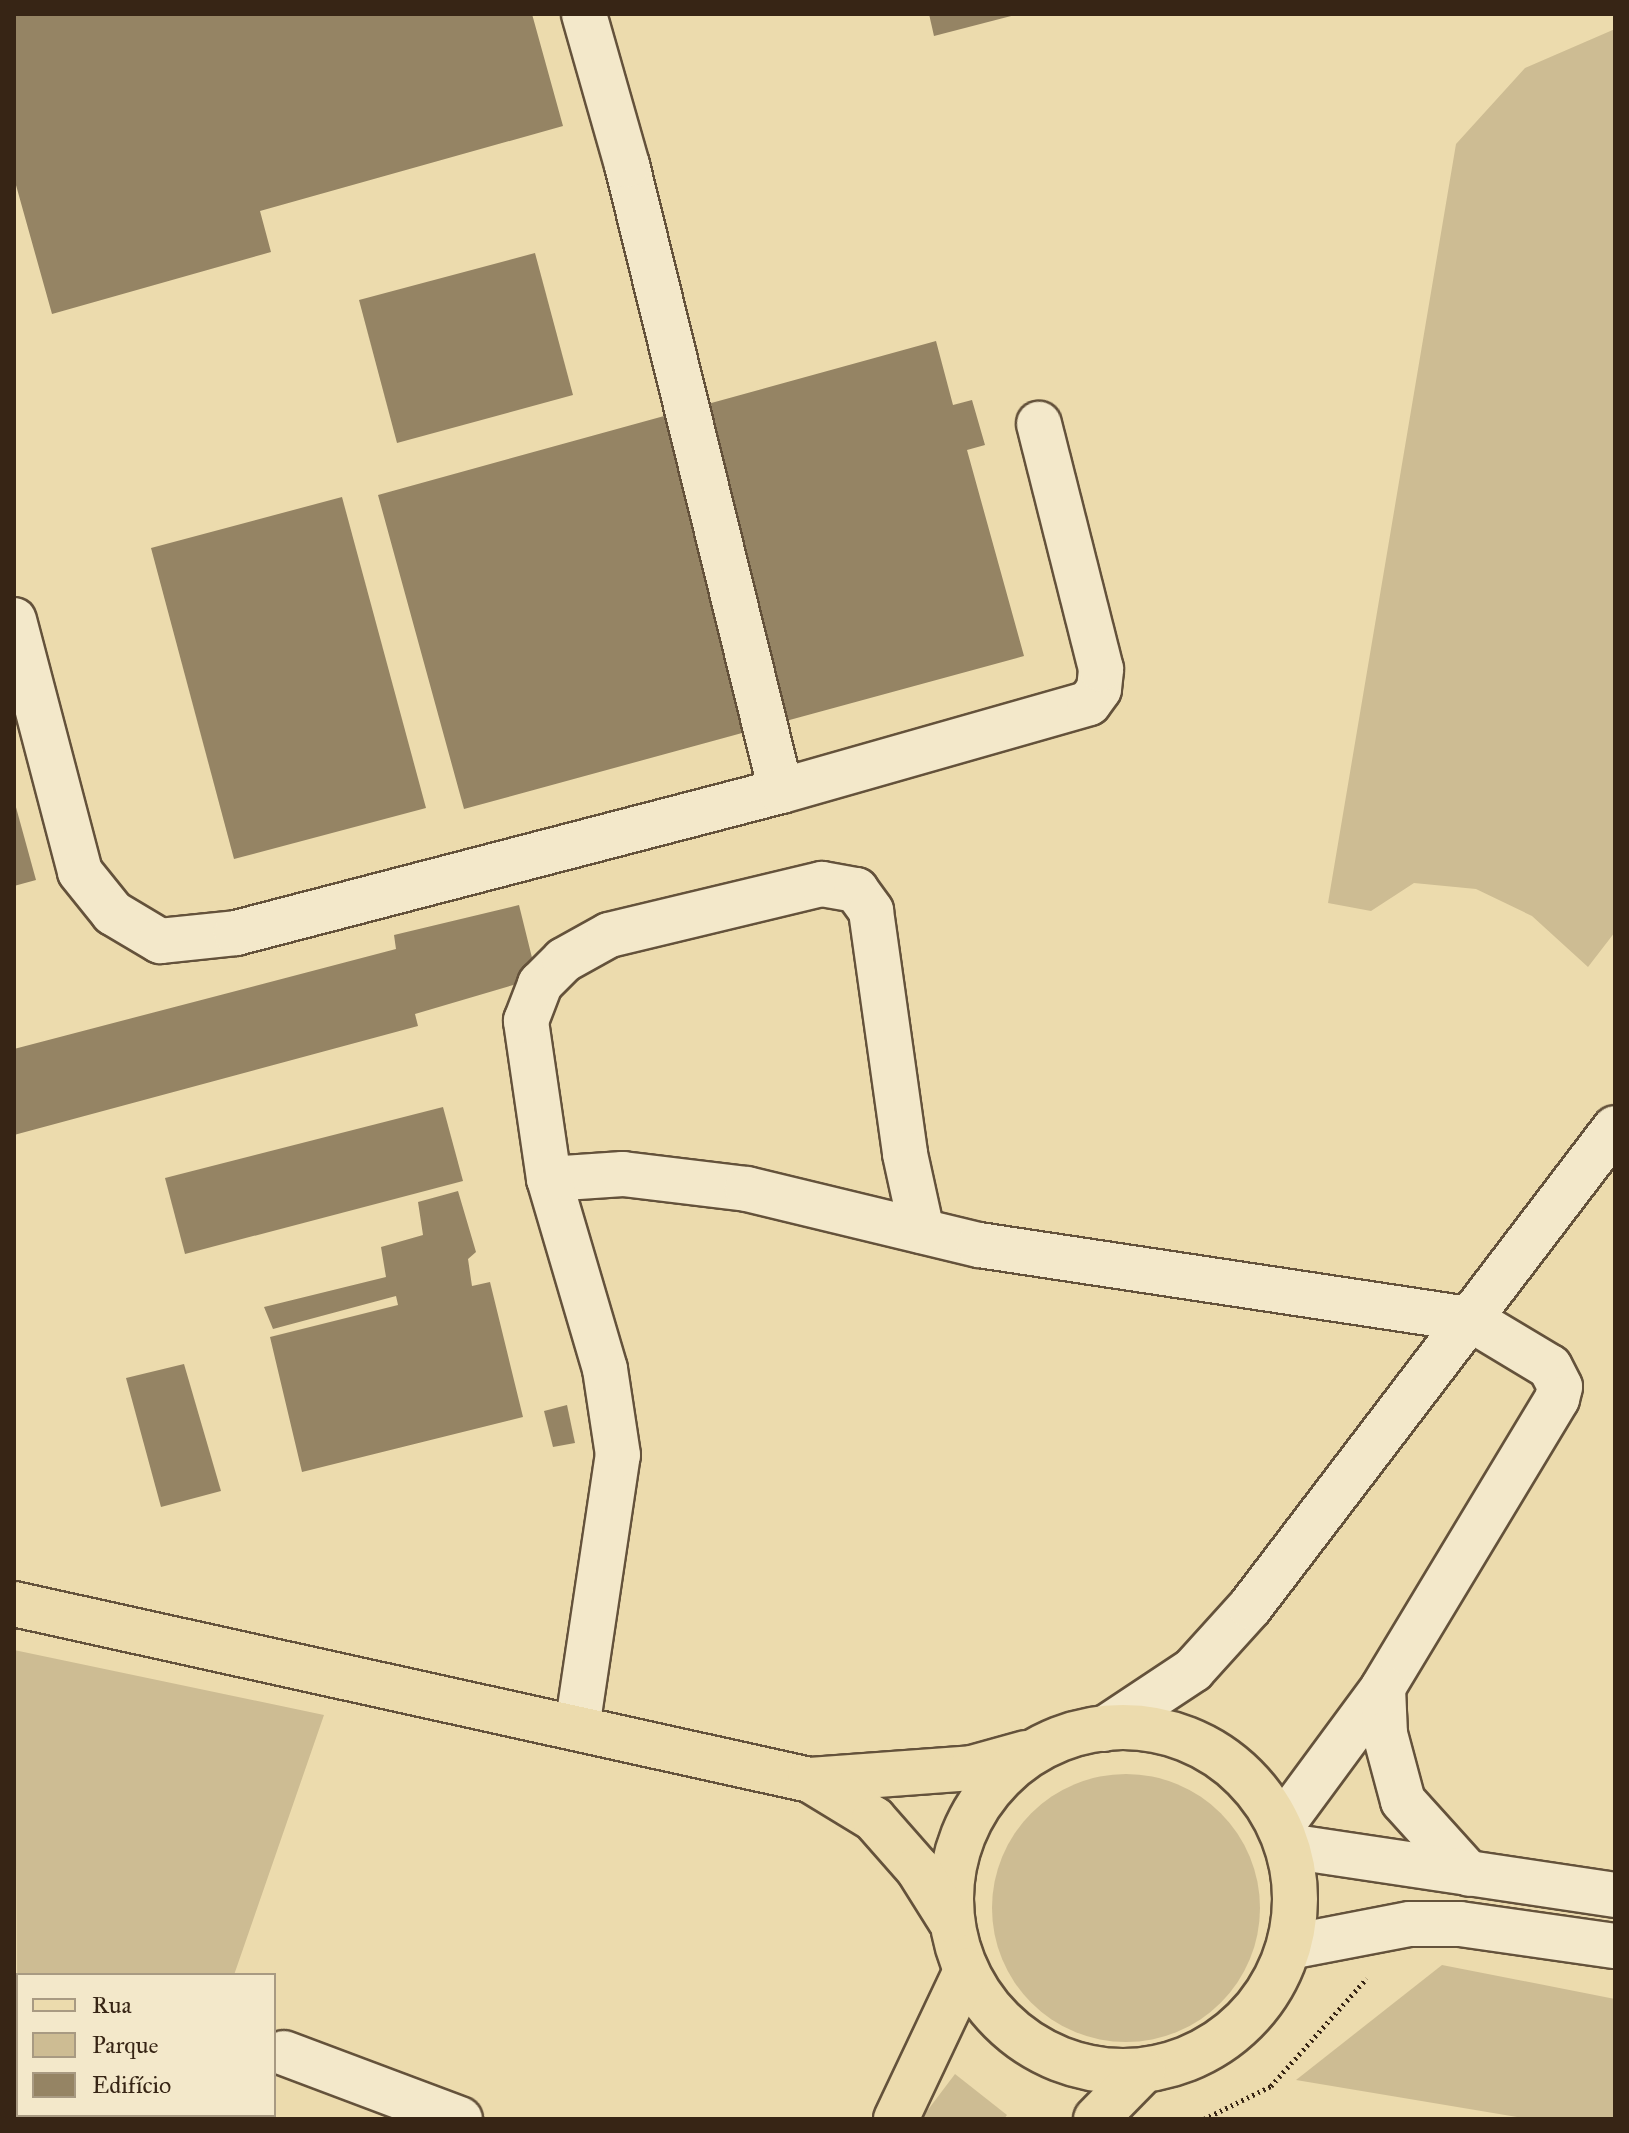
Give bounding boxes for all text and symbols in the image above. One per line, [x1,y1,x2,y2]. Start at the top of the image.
legend [16,1973,276,2117]
text: Rua [92,1990,132,2020]
text: Parque [92,2030,159,2060]
text: Edifício [92,2070,171,2100]

